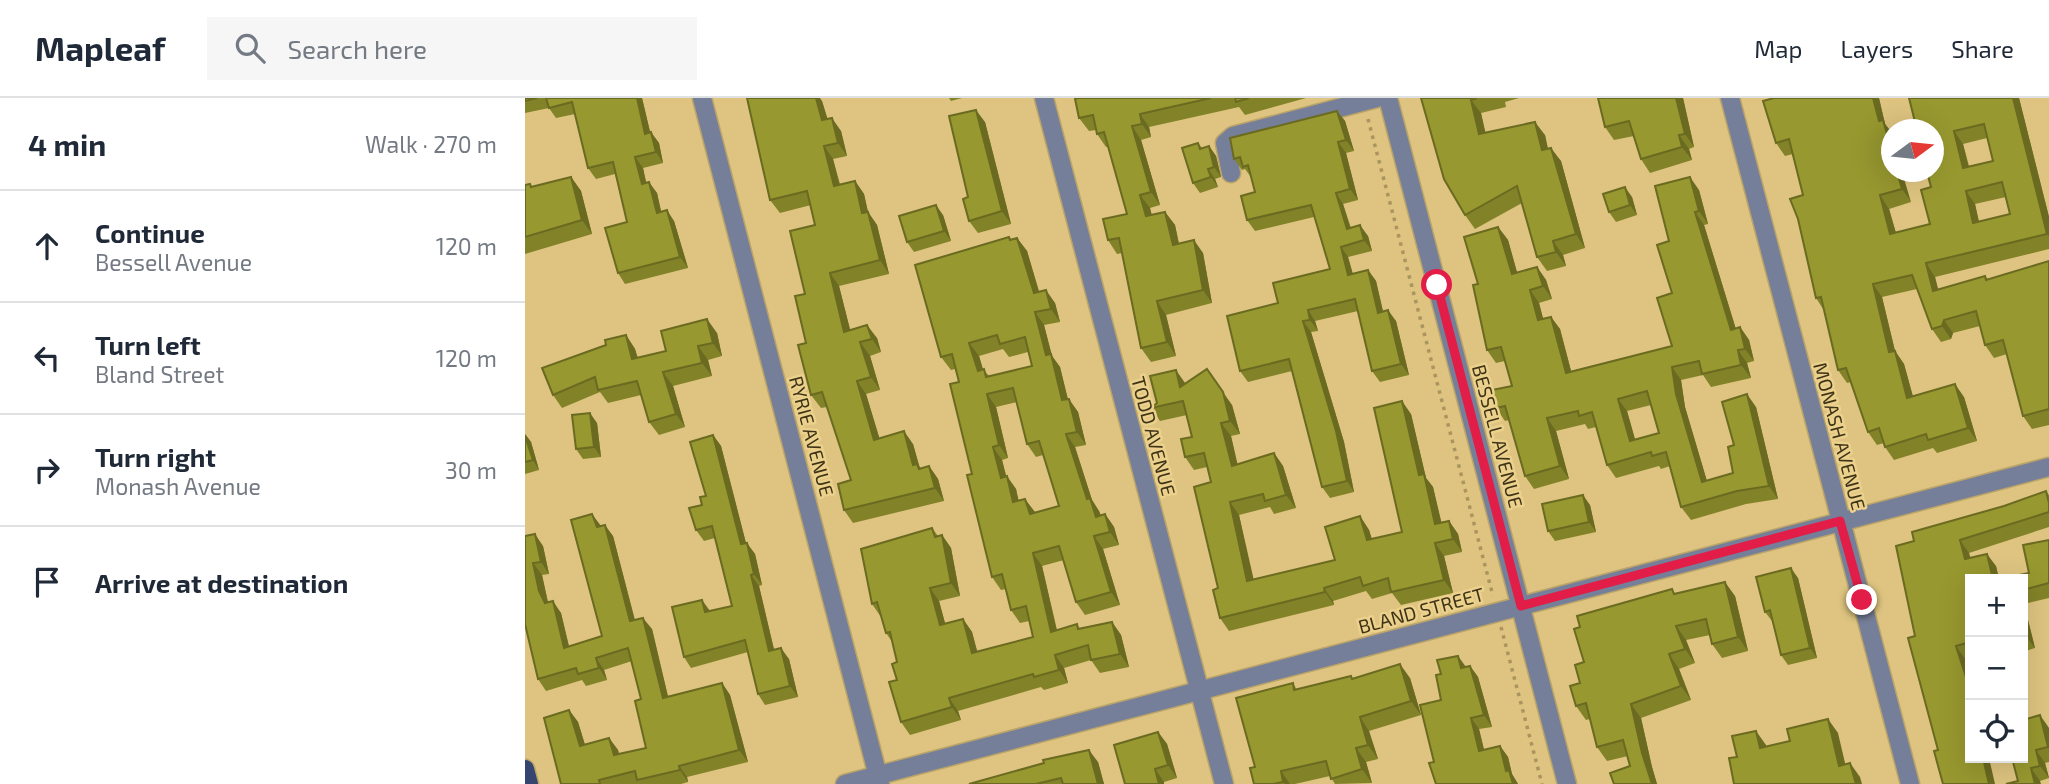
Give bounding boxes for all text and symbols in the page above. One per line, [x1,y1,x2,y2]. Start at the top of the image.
search box [207,17,697,80]
text: Mapleaf [35,28,165,68]
icon: search [231,29,269,67]
text: Search here [287,33,427,64]
text: Map [1754,34,1802,63]
text: Layers [1840,34,1913,63]
text: Share [1951,34,2014,63]
north arrow [1881,119,1944,182]
text: 4 min [28,126,106,162]
text: Walk · 270 m [365,130,497,158]
text: Continue [95,217,205,248]
icon: ahead [28,227,66,265]
text: 120 m [436,232,497,260]
text: Bessell Avenue [95,248,252,276]
route start [1421,269,1452,300]
text: Turn left [95,329,201,360]
icon: left [28,339,66,377]
text: 120 m [436,344,497,372]
text: Bland Street [95,360,224,388]
street label: MONASH AVENUE [1809,360,1871,512]
street label: BESSELL AVENUE [1468,362,1528,510]
street label: RYRIE AVENUE [785,373,839,499]
street label: TODD AVENUE [1127,374,1181,498]
text: Turn right [95,441,216,472]
icon: right [28,451,66,489]
text: 30 m [445,456,497,484]
text: Monash Avenue [95,472,261,500]
icon: arrive [28,563,66,601]
text: Arrive at destination [95,567,348,598]
map controls [1965,574,2028,763]
button: + [1965,574,2028,637]
street label: BLAND STREET [1356,582,1486,638]
route end [1846,584,1877,615]
button: − [1965,637,2028,700]
button: locate [1965,700,2028,763]

